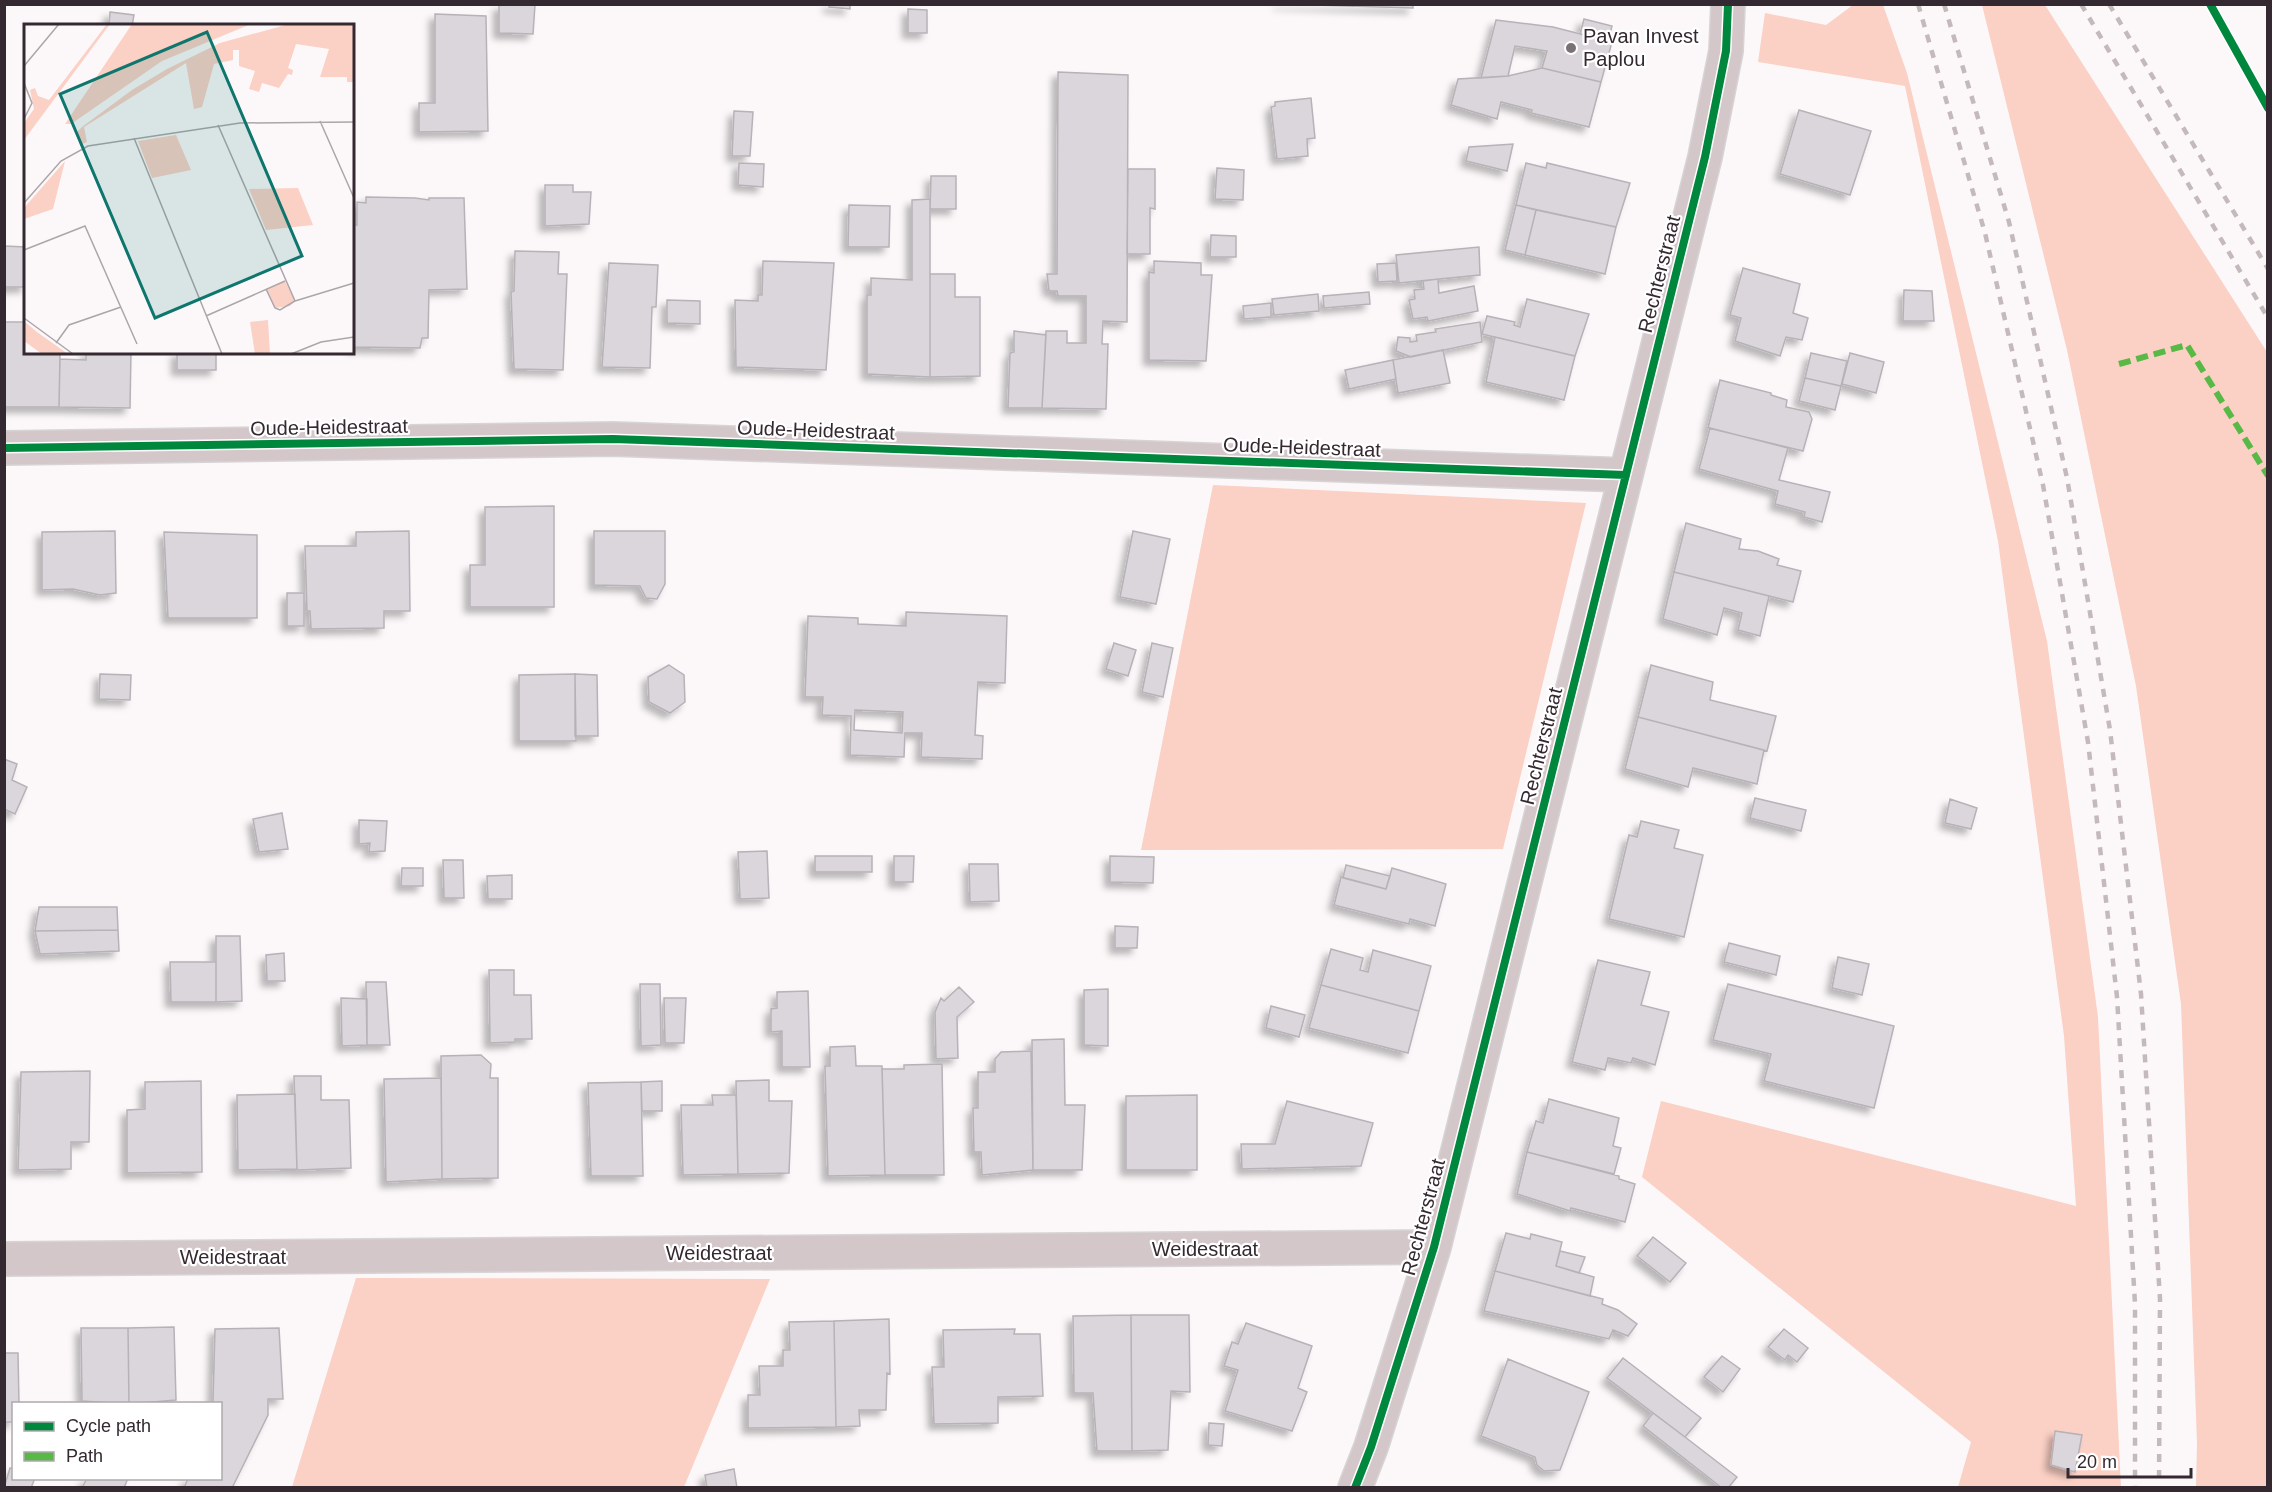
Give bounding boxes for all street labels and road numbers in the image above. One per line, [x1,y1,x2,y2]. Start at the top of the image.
street label: Rechterstraat [1634,213,1684,335]
street label: Oude-Heidestraat [250,415,409,439]
street label: Oude-Heidestraat [737,416,896,444]
street label: Oude-Heidestraat [1223,433,1382,461]
street label: Rechterstraat [1516,685,1566,807]
street label: Rechterstraat [1397,1156,1449,1278]
street label: Weidestraat [1152,1238,1259,1260]
street label: Weidestraat [666,1242,773,1264]
street label: Weidestraat [180,1246,287,1268]

